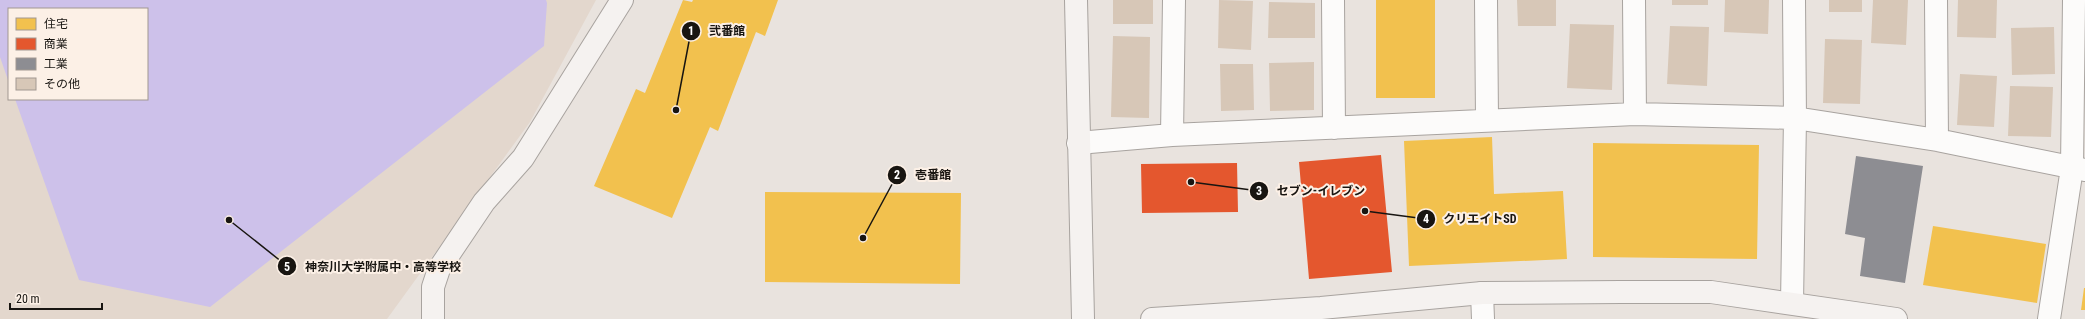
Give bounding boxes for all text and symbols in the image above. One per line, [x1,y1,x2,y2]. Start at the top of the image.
legend [8,8,148,100]
text: 住宅 [44,17,68,31]
callout: 弐番館 [681,19,753,43]
text: 1 [688,24,694,38]
text: 弐番館 [709,24,745,38]
text: 商業 [44,37,68,51]
text: 工業 [44,57,68,71]
text: その他 [44,77,80,91]
callout: 壱番館 [887,163,959,187]
text: 2 [894,168,900,182]
text: 壱番館 [915,168,951,182]
callout: セブン-イレブン [1249,179,1373,203]
text: 3 [1256,184,1262,198]
text: セブン-イレブン [1277,184,1365,198]
callout: クリエイトSD [1416,207,1525,231]
text: 4 [1423,212,1429,226]
text: クリエイトSD [1443,212,1517,226]
callout: 神奈川大学附属中・高等学校 [277,254,469,278]
text: 5 [284,260,290,274]
text: 神奈川大学附属中・高等学校 [305,260,461,274]
scale bar [10,285,102,311]
text: 20 m [16,292,40,306]

